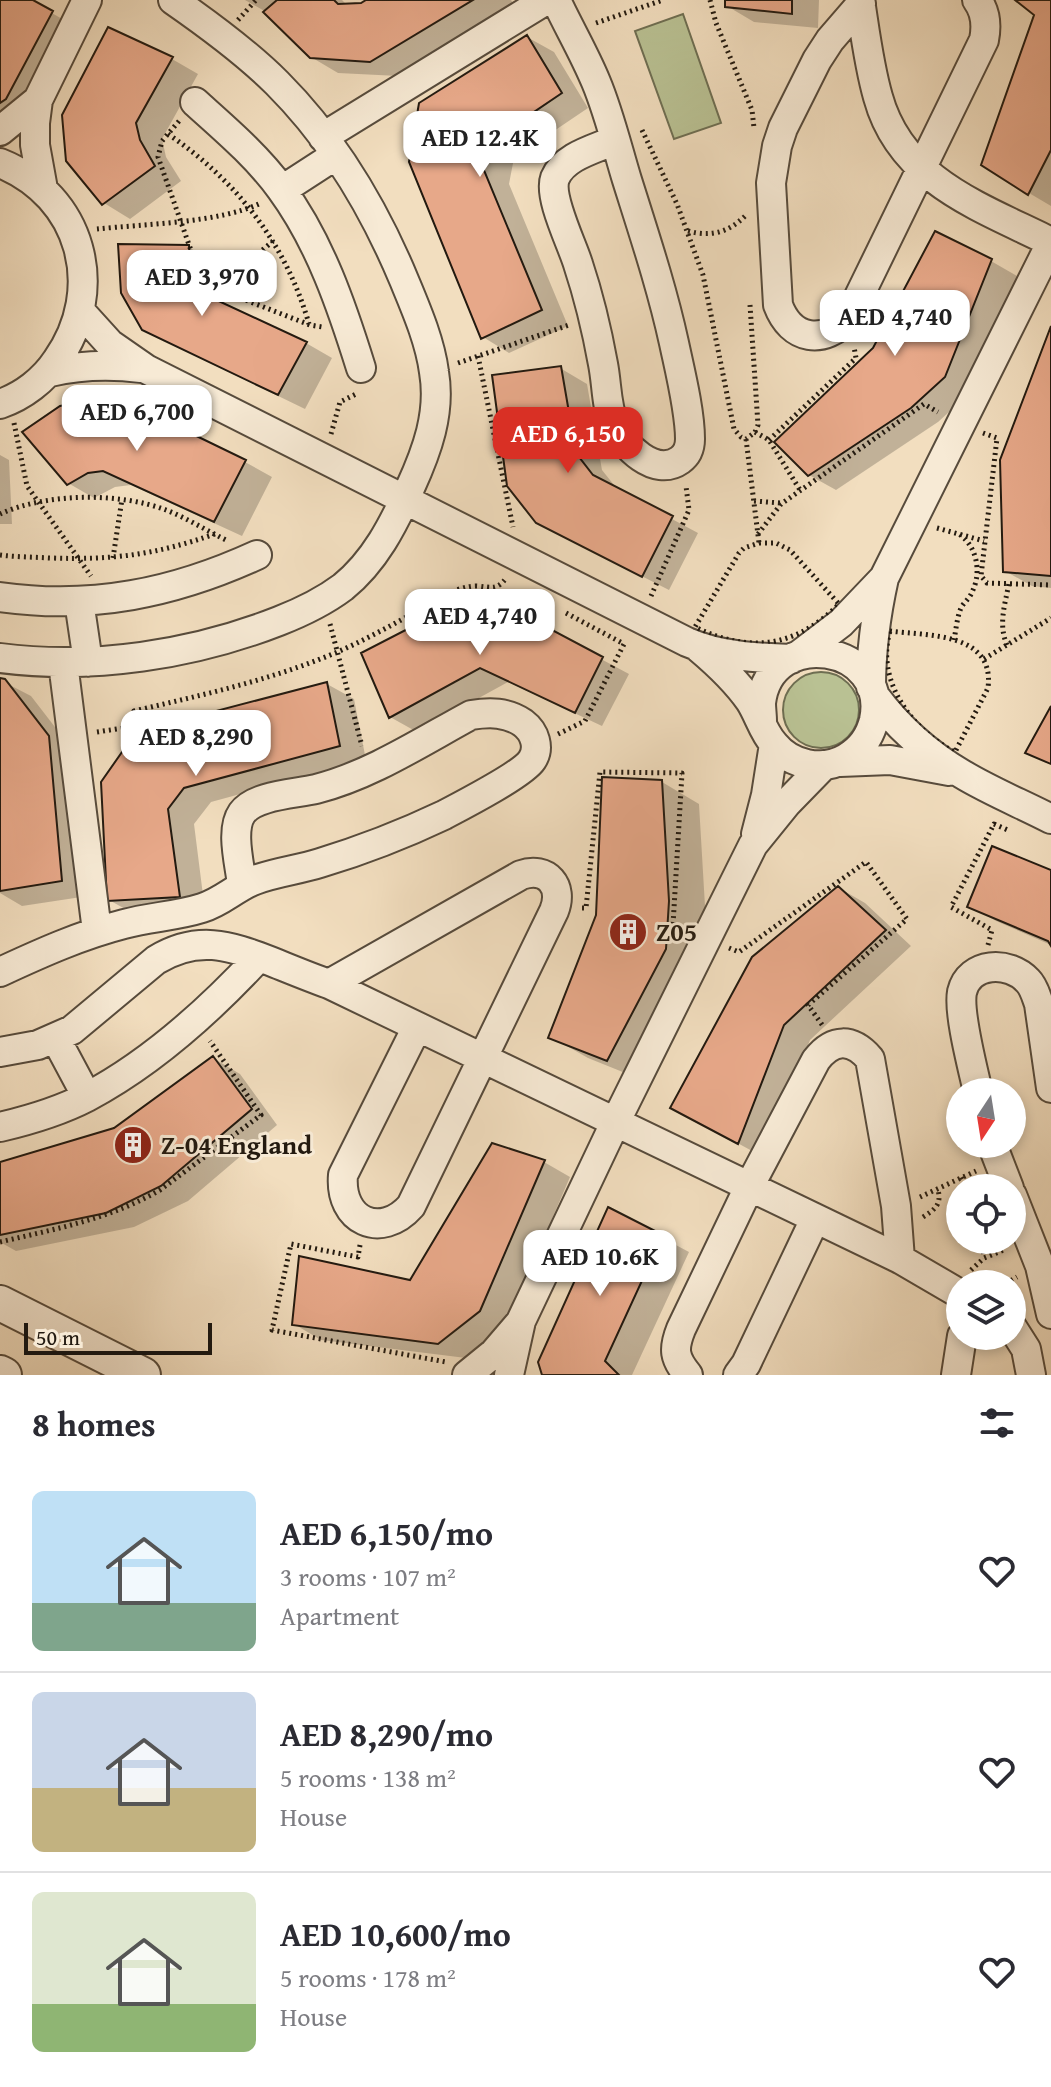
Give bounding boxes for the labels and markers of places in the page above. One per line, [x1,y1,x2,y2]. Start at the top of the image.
pin: AED 12.4K [388,111,572,179]
pin: AED 3,970 [110,250,294,318]
pin: AED 4,740 [803,290,987,358]
pin: AED 6,700 [45,385,229,453]
pin: AED 6,150 [476,407,660,475]
pin: AED 4,740 [388,589,572,657]
pin: AED 8,290 [104,710,288,778]
building icon: Z05 [607,911,649,953]
place label: Z05 [656,912,697,951]
building icon: Z-04 England [112,1124,154,1166]
place label: Z-04 England [161,1125,312,1164]
pin: AED 10.6K [508,1230,692,1298]

